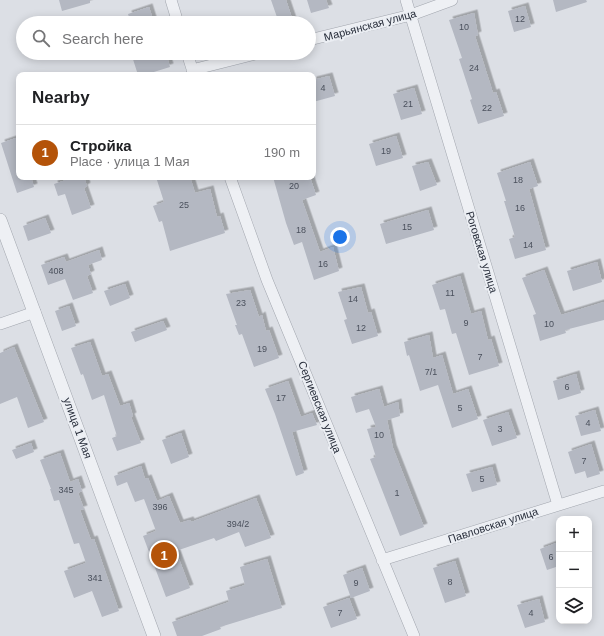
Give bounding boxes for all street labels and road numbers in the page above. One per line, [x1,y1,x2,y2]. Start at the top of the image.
street label: Марьянская улица [322,7,418,43]
street label: Роговская улица [464,210,500,295]
street label: Сергиевская улица [296,359,344,456]
street label: улица 1 Мая [61,396,95,460]
street label: Павловская улица [446,505,540,545]

